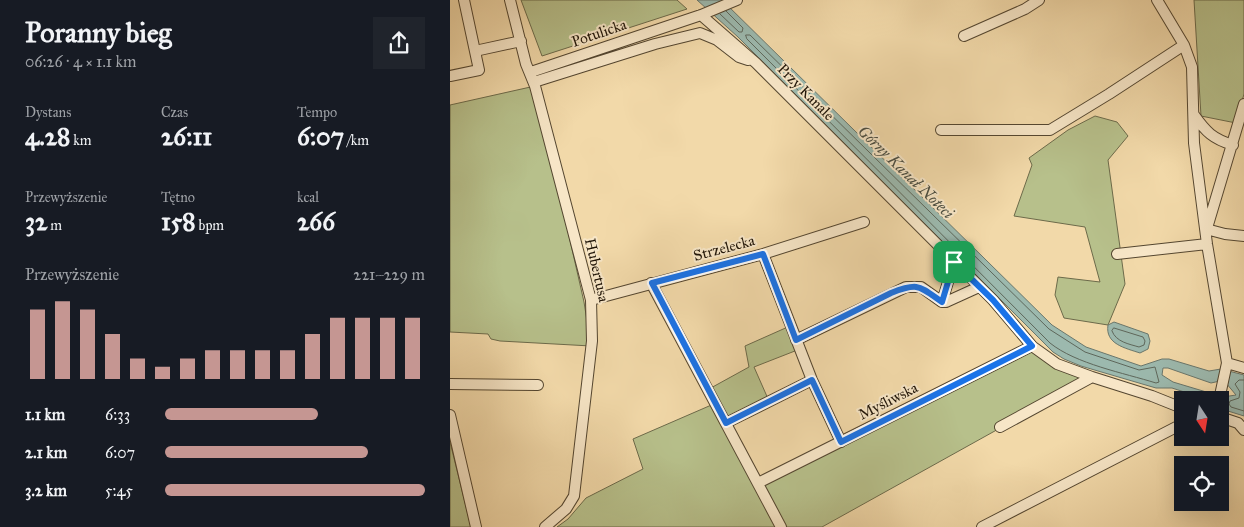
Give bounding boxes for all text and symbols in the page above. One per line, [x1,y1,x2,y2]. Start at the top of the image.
text: Poranny bieg [25,15,172,50]
street label: Potulicka [569,15,629,51]
button: share [373,17,425,69]
text: 06:26 · 4 × 1.1 km [25,52,136,71]
street label: Przy Kanale [774,60,838,124]
text: Dystans [25,104,71,121]
text: Czas [161,104,188,121]
text: Tempo [297,104,337,121]
text: 4.28 [25,121,70,152]
text: 26:11 [161,121,212,152]
text: 6:07 [297,121,344,152]
water label: Górny Kanał Noteci [854,121,958,223]
text: km [70,132,92,149]
text: /km [344,132,369,149]
text: Przewyższenie [25,189,107,206]
text: Tętno [161,189,195,206]
text: kcal [297,189,319,206]
text: 32 [25,206,47,237]
text: 158 [161,206,196,237]
text: 266 [297,206,335,237]
text: m [47,217,62,234]
text: bpm [196,217,224,234]
street label: Strzelecka [691,231,757,265]
street label: Hubertusa [581,236,613,304]
pin [933,241,975,283]
icon: arrive [940,248,968,276]
text: Przewyższenie [25,265,119,284]
text: 221–229 m [353,265,425,284]
street label: Myśliwska [855,378,921,424]
north arrow [1174,391,1229,446]
map controls [1174,391,1229,511]
text: 1.1 km [25,405,65,424]
text: 6:33 [105,405,130,424]
text: 2.1 km [25,443,67,462]
text: 6:07 [105,443,135,462]
button: locate [1174,456,1229,511]
text: 3.2 km [25,481,67,500]
text: 5:45 [105,481,133,500]

